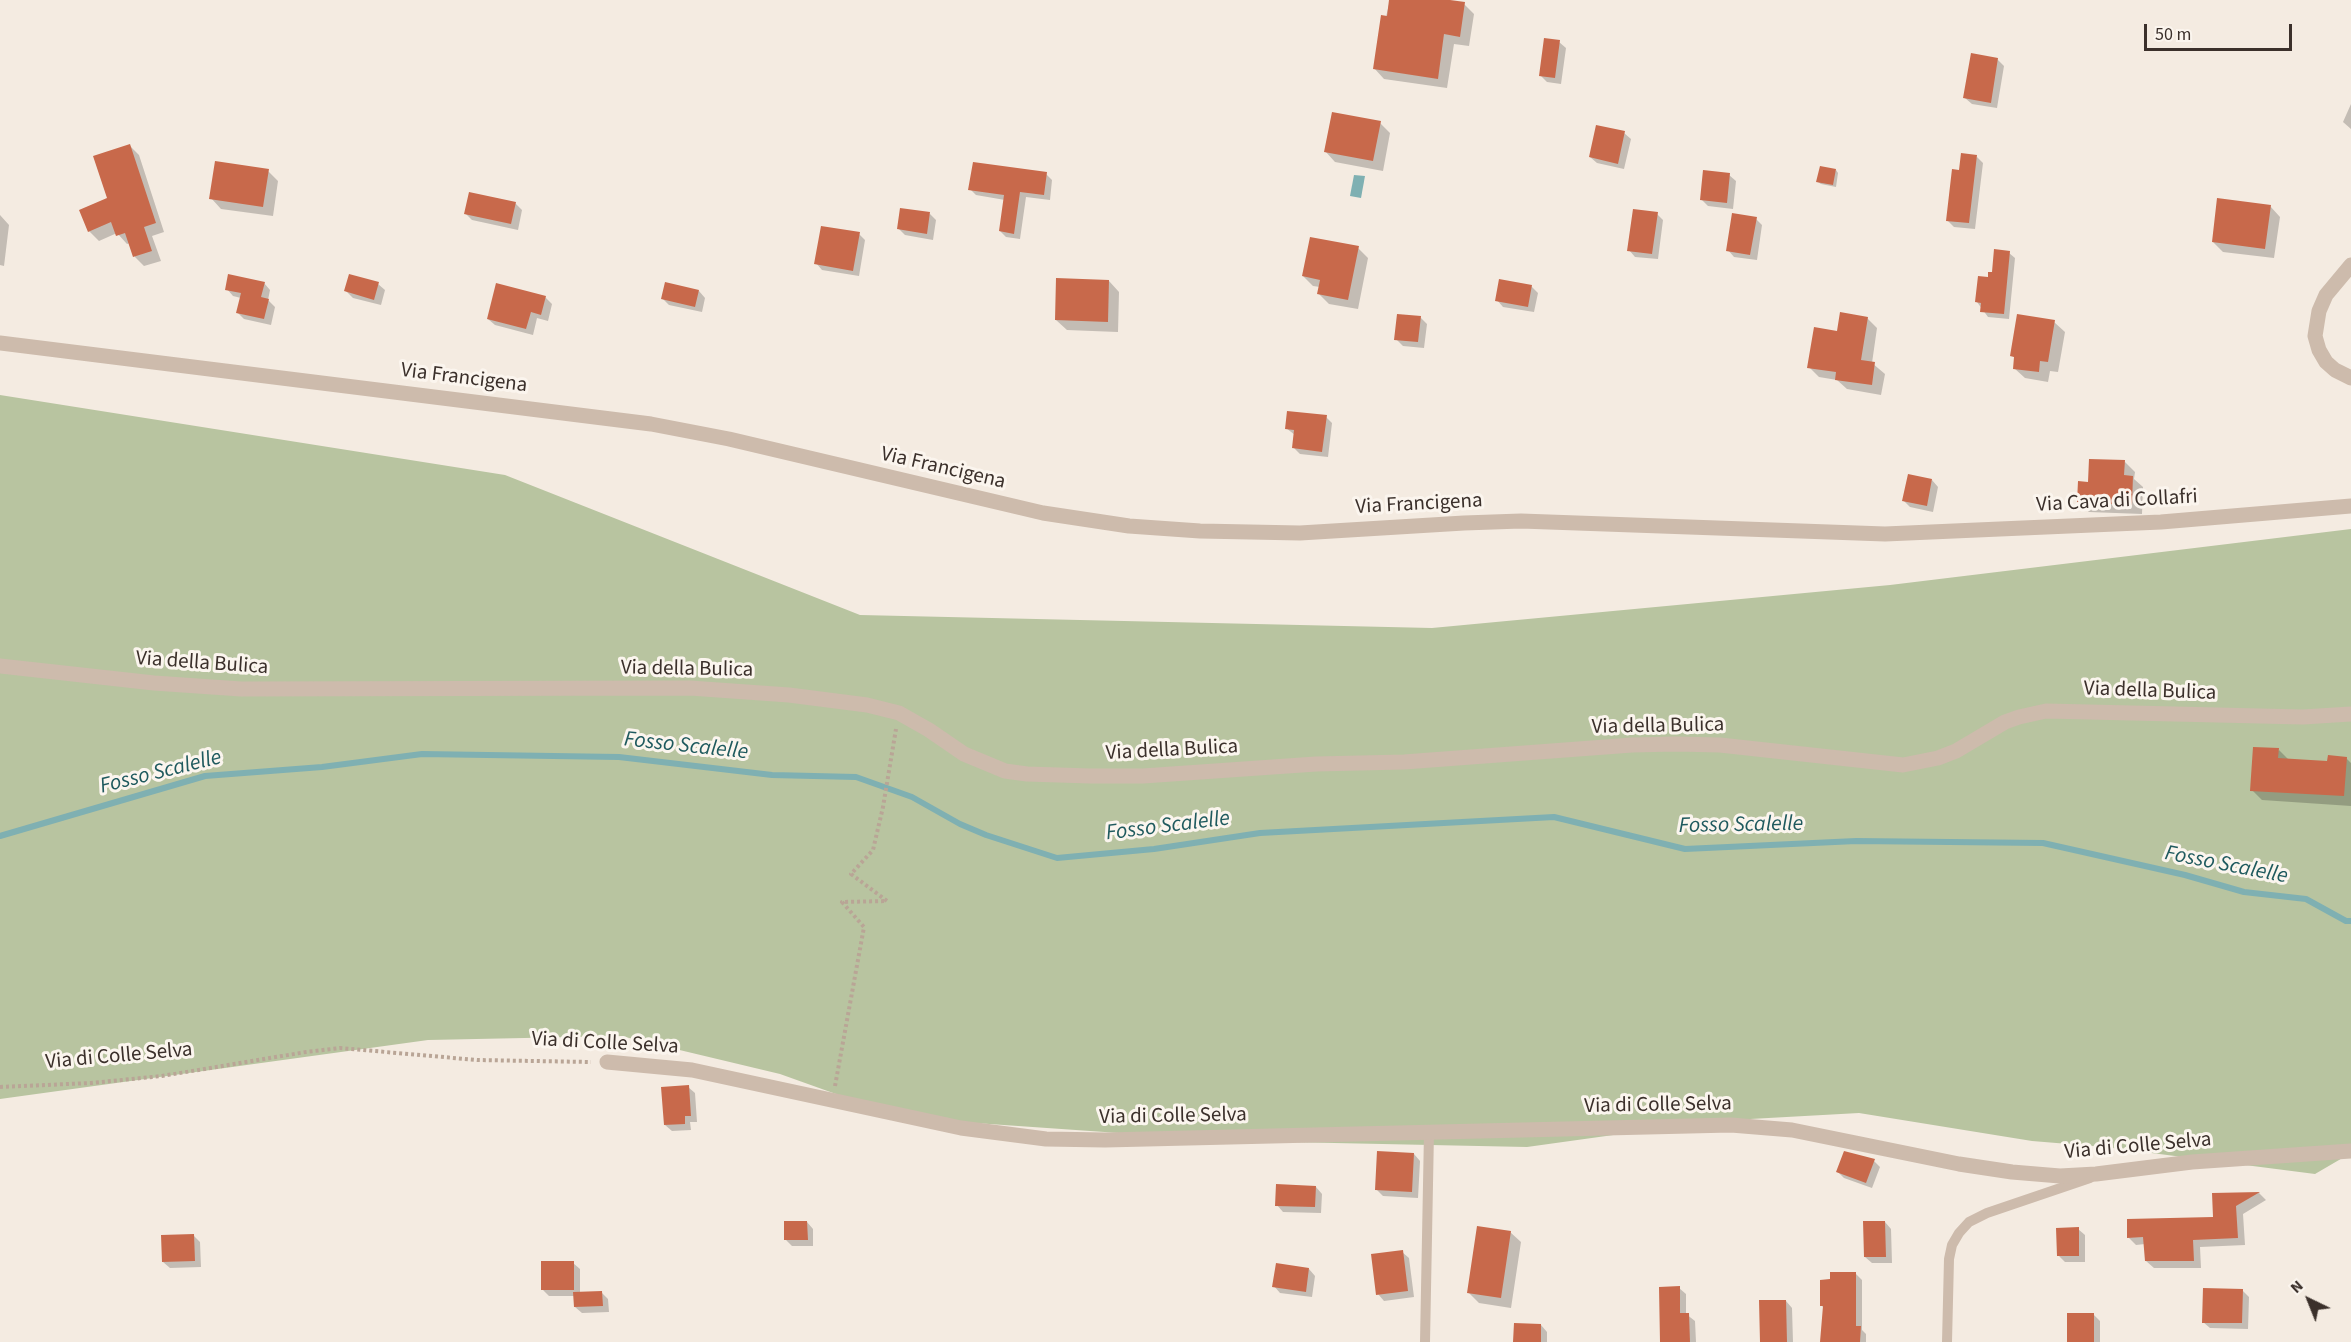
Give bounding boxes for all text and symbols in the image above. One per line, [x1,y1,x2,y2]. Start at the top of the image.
scale bar [2147,12,2296,50]
text: 50 m [2155,22,2191,47]
street label: Via Francigena [399,359,529,399]
street label: Via Francigena [878,442,1008,496]
street label: Via Cava di Collafri [2036,485,2198,519]
street label: Via Francigena [1355,489,1483,521]
street label: Via della Bulica [135,647,269,681]
street label: Via della Bulica [621,656,753,684]
street label: Via della Bulica [2083,677,2217,707]
street label: Via della Bulica [1592,713,1724,741]
water label: Fosso Scalelle [623,727,749,767]
street label: Via della Bulica [1105,735,1239,767]
water label: Fosso Scalelle [97,745,225,801]
water label: Fosso Scalelle [1105,806,1231,848]
water label: Fosso Scalelle [1678,812,1804,840]
water label: Fosso Scalelle [2162,841,2290,891]
street label: Via di Colle Selva [531,1028,679,1060]
street label: Via di Colle Selva [44,1038,194,1076]
street label: Via di Colle Selva [1584,1092,1732,1120]
street label: Via di Colle Selva [1099,1103,1247,1131]
street label: Via di Colle Selva [2063,1128,2213,1166]
north arrow [2279,1270,2339,1330]
text: N [2285,1275,2308,1299]

